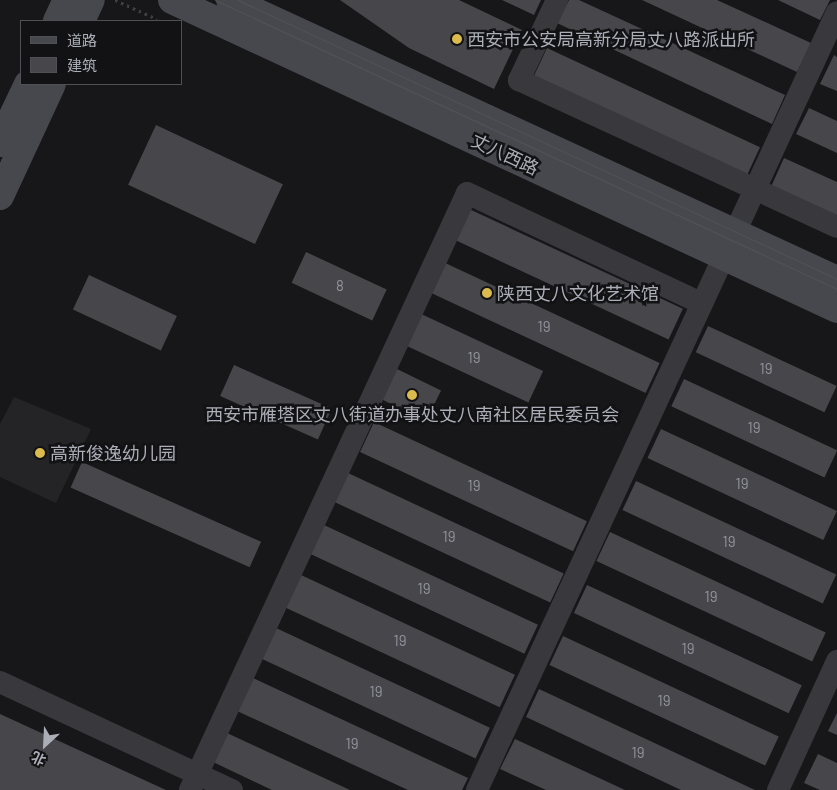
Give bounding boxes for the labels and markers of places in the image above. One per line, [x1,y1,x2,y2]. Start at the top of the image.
place label: 西安市公安局高新分局丈八路派出所 [467,28,755,50]
marker: 西安市公安局高新分局丈八路派出所 [451,33,463,45]
place label: 陕西丈八文化艺术馆 [497,282,659,304]
marker: 陕西丈八文化艺术馆 [481,287,493,299]
marker: 西安市雁塔区丈八街道办事处丈八南社区居民委员会 [406,389,418,401]
place label: 西安市雁塔区丈八街道办事处丈八南社区居民委员会 [205,403,619,425]
place label: 高新俊逸幼儿园 [50,442,176,464]
marker: 高新俊逸幼儿园 [34,447,46,459]

